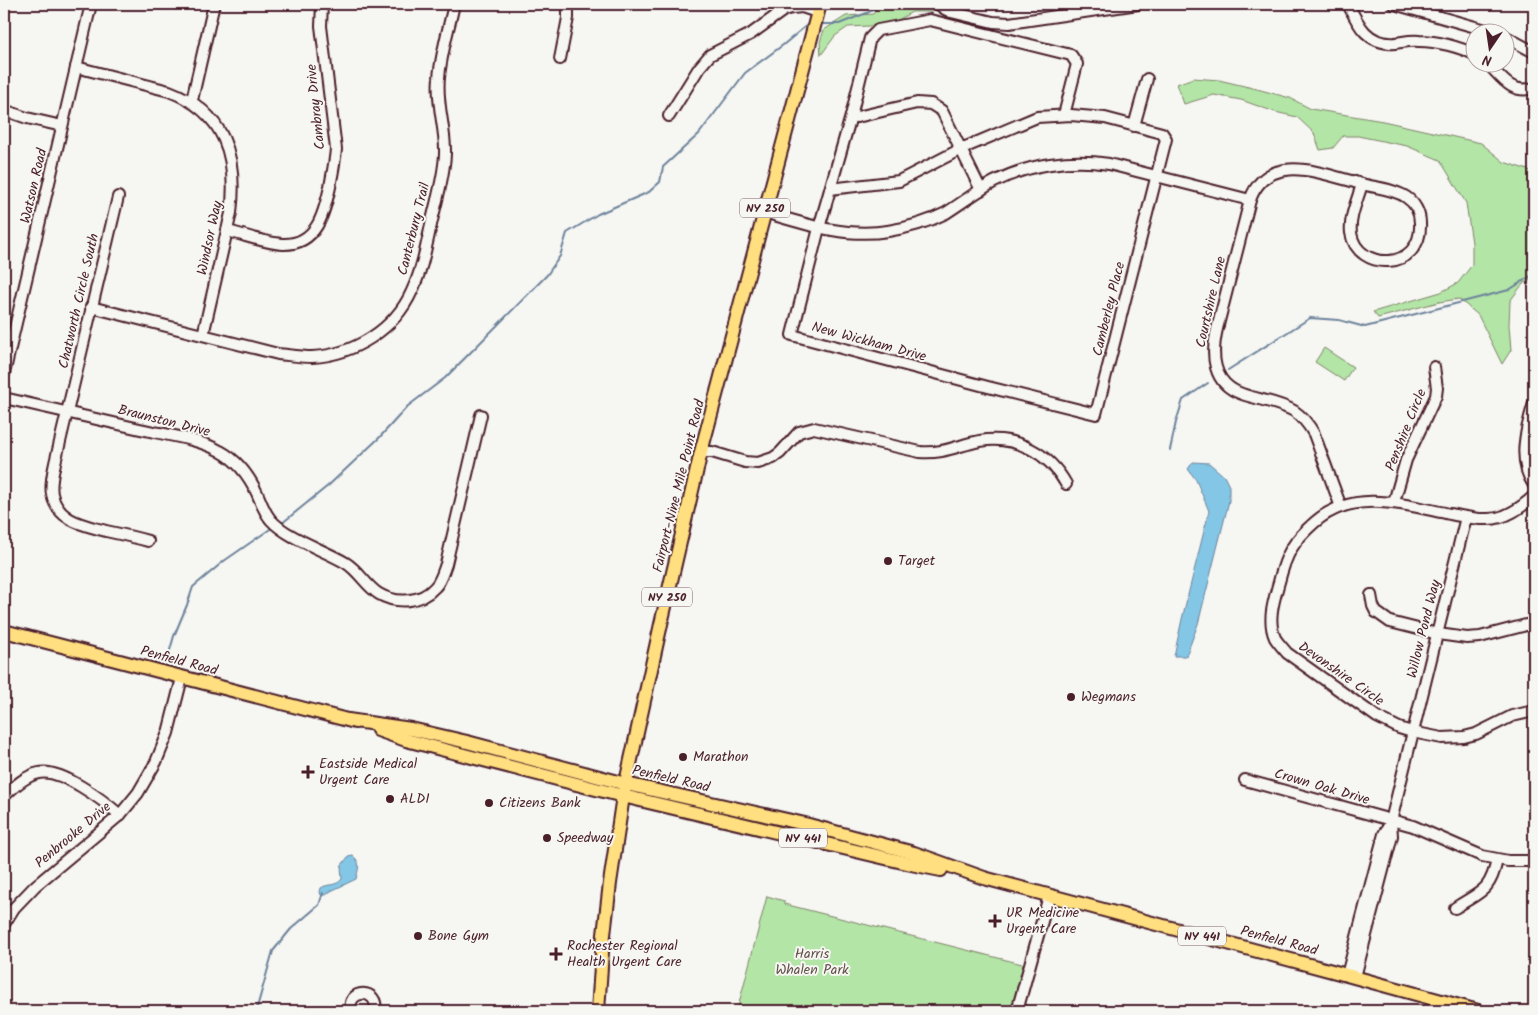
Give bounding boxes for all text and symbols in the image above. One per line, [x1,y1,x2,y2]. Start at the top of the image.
north arrow [1466,22,1516,72]
text: N [1480,48,1494,71]
street label: Cambray Drive [300,62,331,151]
street label: Watson Road [15,145,54,226]
street label: Canterbury Trail [392,180,436,278]
street label: Windsor Way [191,198,229,277]
road number: NY 250 [740,198,790,218]
street label: Chatworth Circle South [53,231,105,371]
street label: Courtshire Lane [1190,254,1232,350]
street label: Camberley Place [1087,259,1132,358]
street label: New Wickham Drive [809,316,929,368]
street label: Penshire Circle [1379,385,1433,474]
street label: Fairport-Nine Mile Point Road [647,396,711,575]
street label: Braunston Drive [116,399,213,443]
place label: Target [898,550,936,572]
marker: Target [882,555,894,567]
street label: Willow Pond Way [1401,577,1447,680]
road number: NY 250 [642,588,692,606]
street label: Devonshire Circle [1293,636,1389,712]
street label: Penfield Road [138,640,221,682]
place label: Wegmans [1081,686,1136,708]
marker: Wegmans [1065,691,1077,703]
place label: Marathon [693,746,749,768]
marker: Marathon [677,751,689,763]
place label: Eastside Medical Urgent Care [319,753,418,791]
street label: Penfield Road [630,759,713,799]
street label: Crown Oak Drive [1272,763,1373,811]
marker: Eastside Medical Urgent Care [301,765,315,779]
place label: ALDI [400,788,430,810]
place label: Citizens Bank [499,792,581,814]
marker: ALDI [384,793,396,805]
street label: Penbrooke Drive [30,796,117,874]
marker: Citizens Bank [483,797,495,809]
place label: Speedway [557,827,614,849]
road number: NY 441 [779,828,827,848]
marker: Speedway [541,832,553,844]
place label: UR Medicine Urgent Care [1006,902,1080,940]
marker: UR Medicine Urgent Care [988,914,1002,928]
street label: Penfield Road [1238,920,1321,962]
place label: Bone Gym [428,925,489,947]
road number: NY 441 [1178,926,1226,946]
marker: Bone Gym [412,930,424,942]
place label: Rochester Regional Health Urgent Care [567,935,682,973]
park label: Harris Whalen Park [775,943,849,981]
marker: Rochester Regional Health Urgent Care [549,947,563,961]

